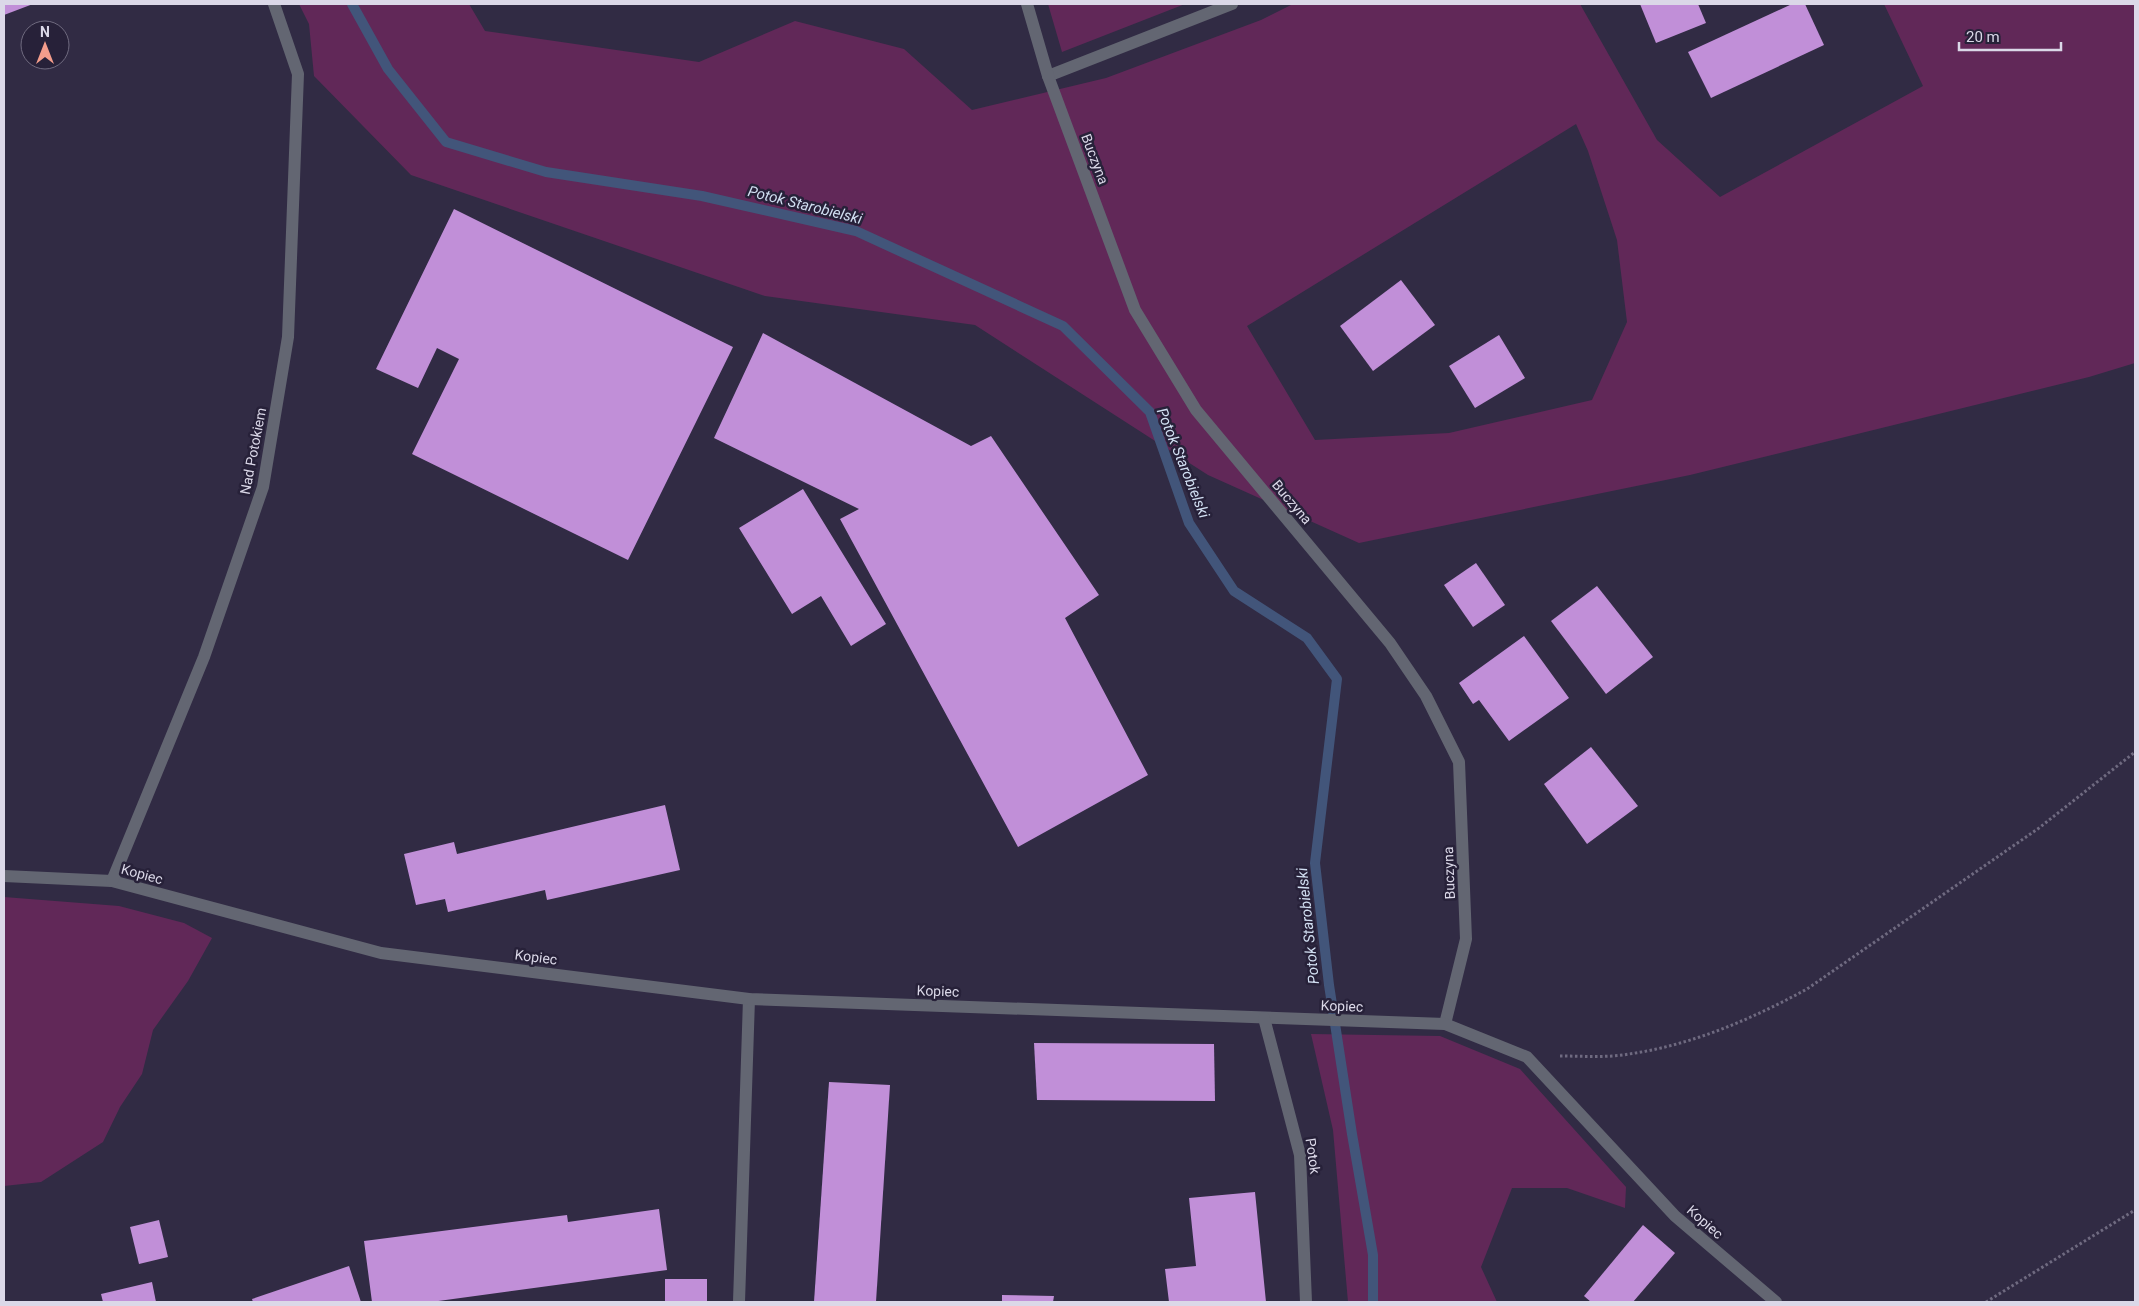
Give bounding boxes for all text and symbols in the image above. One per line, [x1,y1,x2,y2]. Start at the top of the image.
north arrow [20,20,70,70]
scale bar [1959,20,2062,52]
text: N [40,24,50,40]
text: 20 m [1966,28,2000,46]
street label: Buczyna [1078,132,1112,186]
water label: Potok Starobielski [746,182,864,228]
water label: Potok Starobielski [1153,405,1213,521]
street label: Nad Potokiem [237,406,269,496]
street label: Buczyna [1269,477,1315,527]
street label: Buczyna [1440,846,1458,900]
street label: Kopiec [119,861,165,887]
water label: Potok Starobielski [1293,866,1323,985]
street label: Kopiec [514,946,558,968]
street label: Kopiec [916,982,960,1000]
street label: Kopiec [1320,997,1364,1015]
street label: Potok [1303,1137,1324,1176]
street label: Kopiec [1684,1202,1726,1242]

